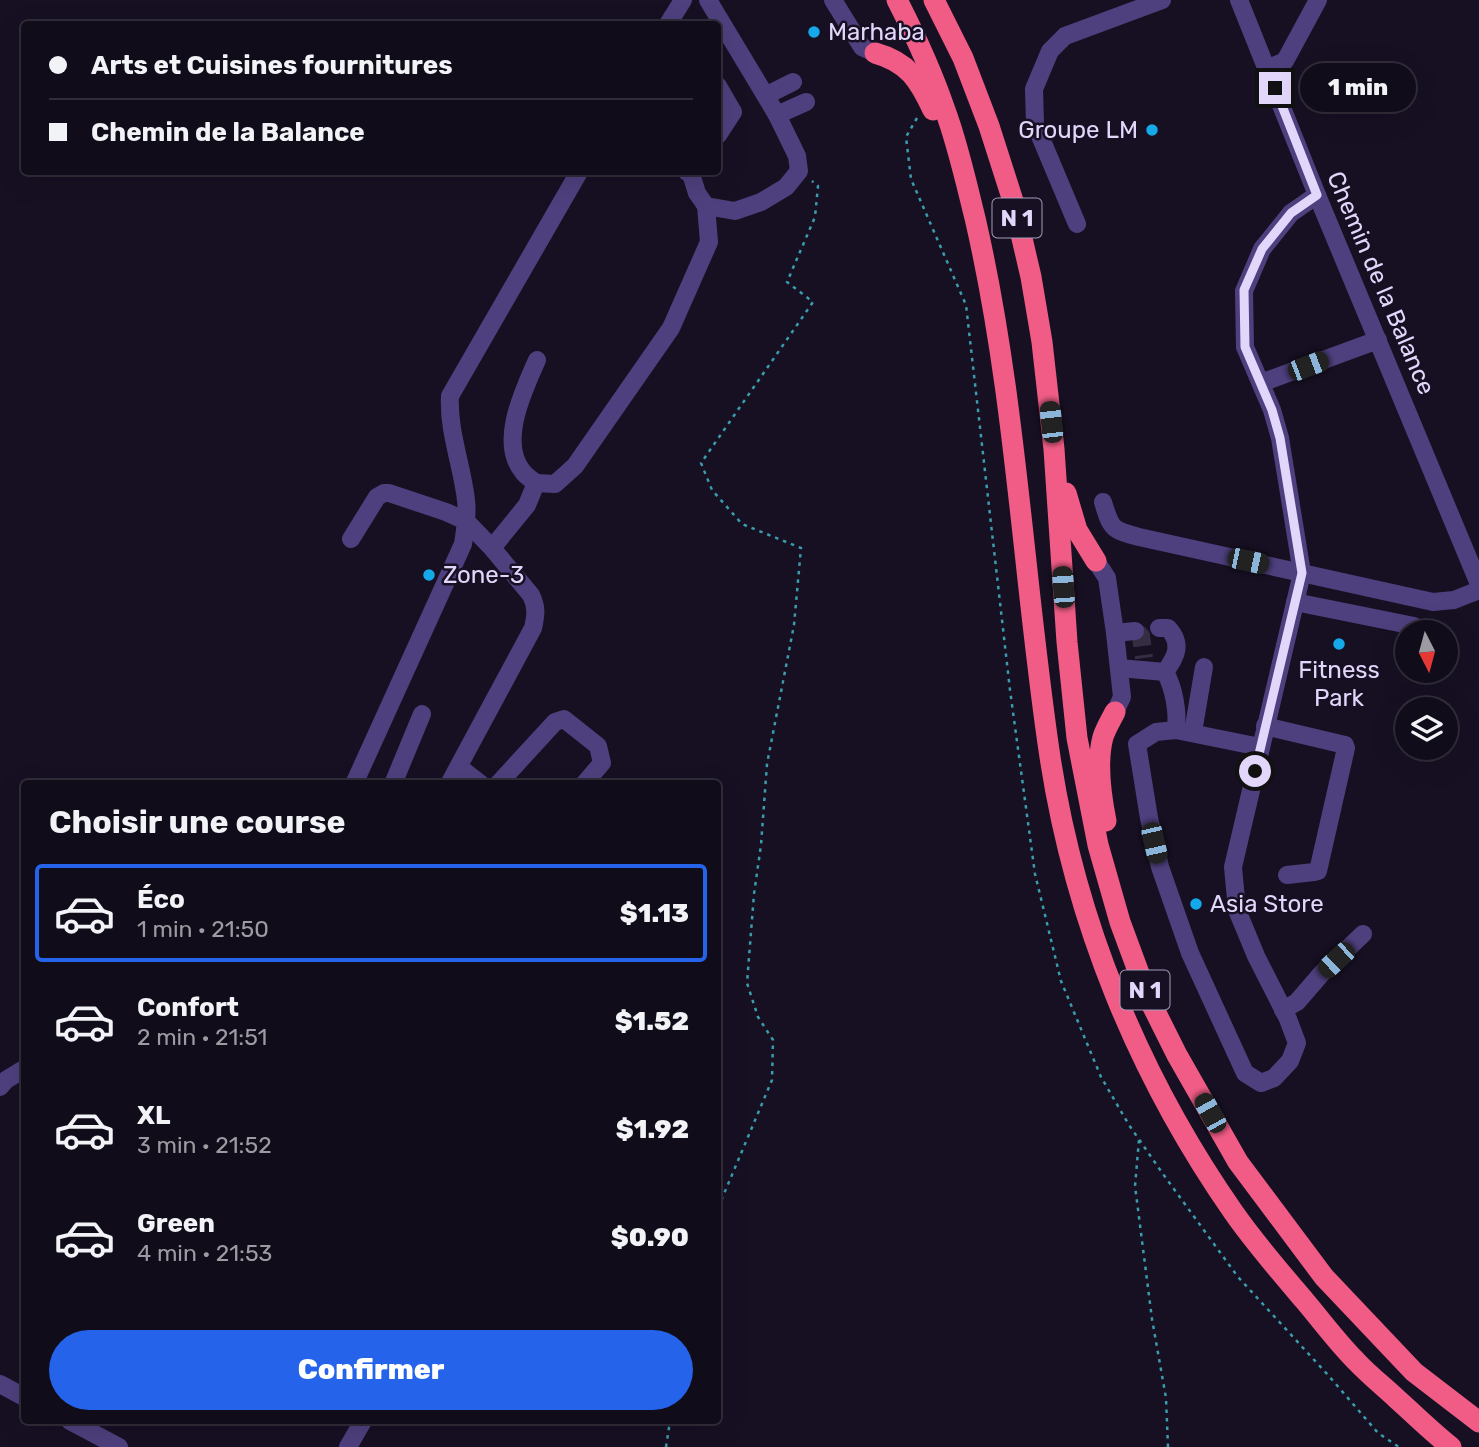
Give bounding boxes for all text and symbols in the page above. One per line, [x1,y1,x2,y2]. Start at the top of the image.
place label: Marhaba [828,18,925,46]
marker: Marhaba [806,24,822,40]
text: Arts et Cuisines fournitures [91,50,453,81]
callout: 1 min [1300,64,1415,112]
route end [1259,72,1291,104]
text: 1 min [1328,73,1388,101]
place label: Groupe LM [1018,116,1138,144]
text: Chemin de la Balance [91,117,365,148]
marker: Groupe LM [1144,122,1160,138]
street label: Chemin de la Balance [1321,167,1441,399]
road number: N 1 [992,198,1042,238]
car [1285,349,1332,383]
car [1039,400,1064,444]
car [1226,546,1271,576]
place label: Zone-3 [443,561,524,589]
car [1052,565,1075,609]
marker: Zone-3 [421,567,437,583]
north arrow [1395,620,1458,682]
map controls [1395,620,1458,760]
marker: Fitness Park [1331,636,1347,652]
place label: Fitness Park [1298,656,1380,712]
button: layers [1395,697,1458,760]
route start [1239,755,1271,787]
text: Choisir une course [49,803,346,841]
car [1140,820,1169,866]
icon: car [53,882,116,945]
text: Éco [137,884,185,915]
place label: Asia Store [1210,890,1324,918]
marker: Asia Store [1188,896,1204,912]
text: $1.13 [620,898,689,929]
text: 1 min · 21:50 [137,915,269,943]
car [1314,938,1359,982]
road number: N 1 [1120,970,1170,1009]
icon: car [53,990,116,1053]
text: Confort [137,992,239,1023]
text: $1.52 [615,1006,689,1037]
text: 2 min · 21:51 [137,1023,267,1051]
car [1191,1090,1230,1136]
icon: car [53,1098,116,1161]
text: XL [137,1100,170,1131]
text: $1.92 [616,1114,689,1145]
text: 3 min · 21:52 [137,1131,272,1159]
icon: car [53,1206,116,1269]
text: Green [137,1208,215,1239]
text: $0.90 [611,1222,689,1253]
text: 4 min · 21:53 [137,1239,272,1267]
button: Confirmer [49,1330,693,1410]

